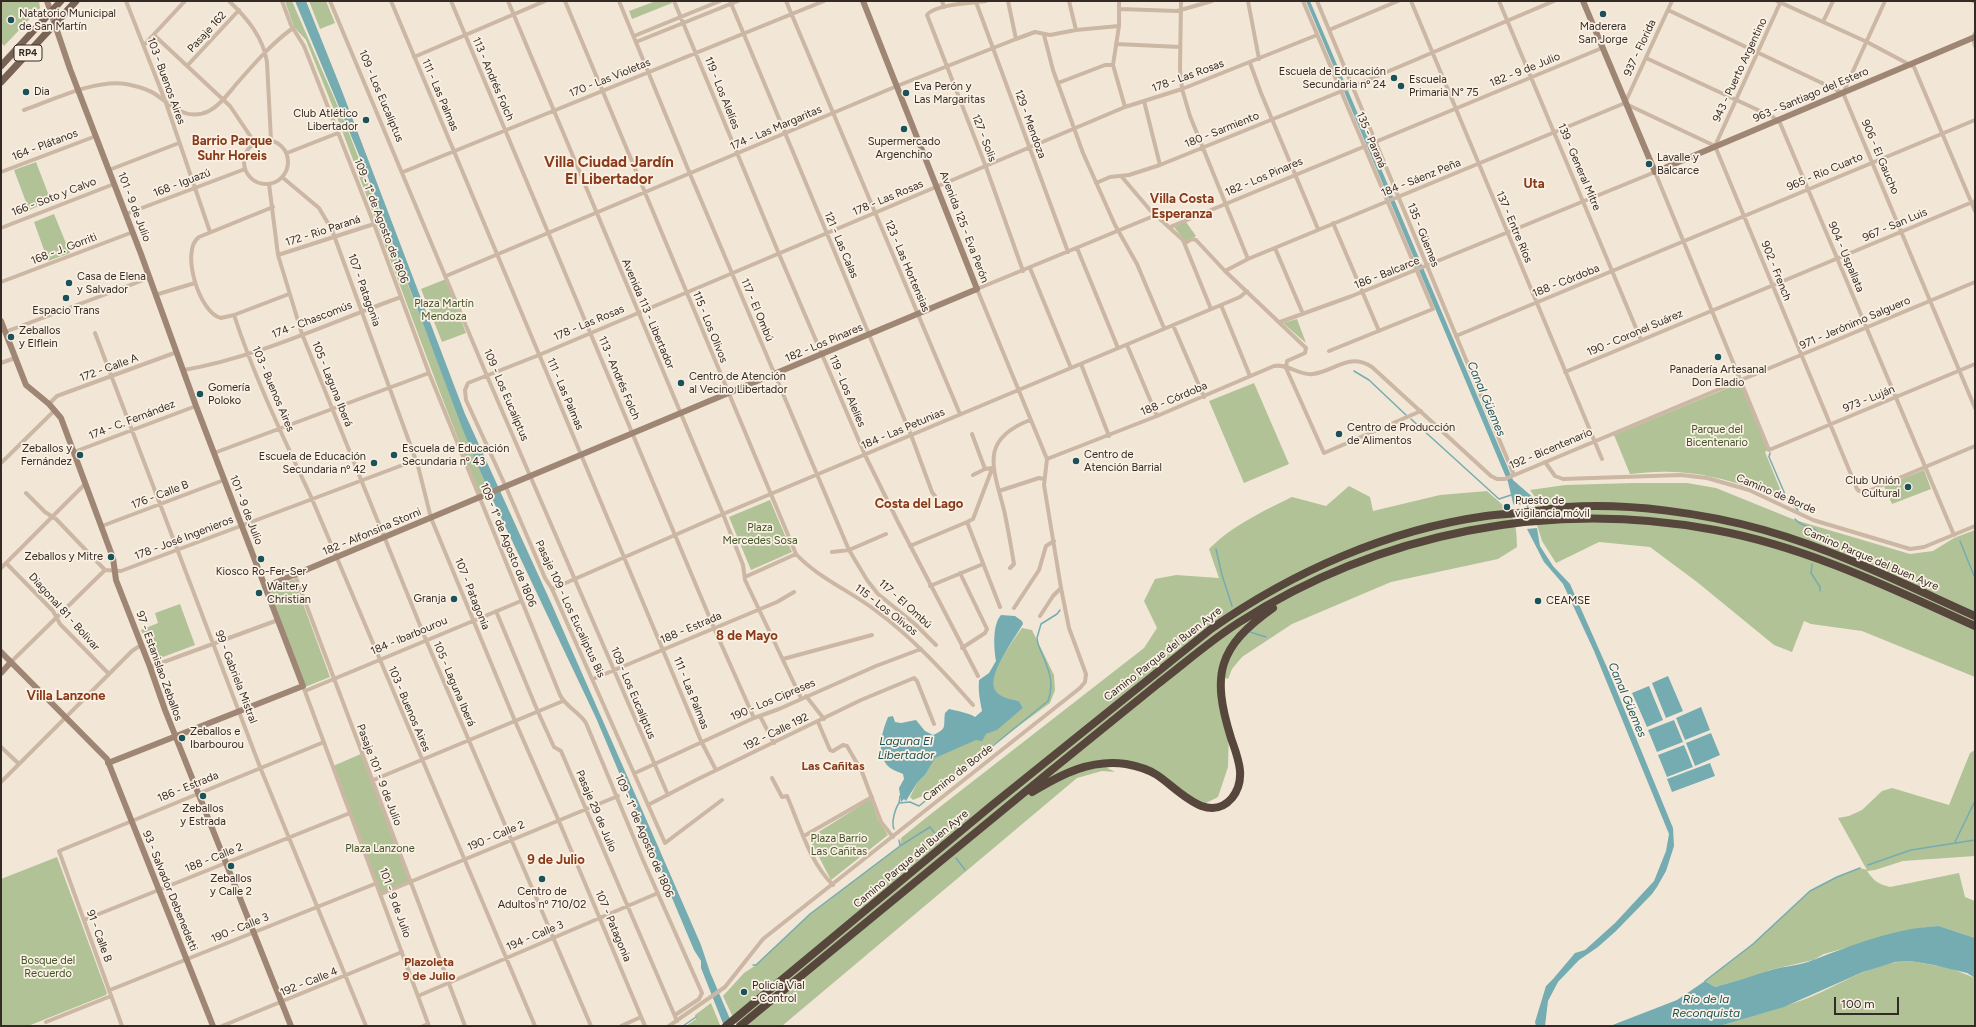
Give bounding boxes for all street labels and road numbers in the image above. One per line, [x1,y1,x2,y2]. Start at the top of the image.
street label: Pasaje 162 [185,9,229,55]
street label: 943 - Puerto Argentino [1710,16,1770,124]
street label: 937 - Florida [1621,17,1659,79]
street label: 113 - Andrés Folch [469,35,517,123]
street label: 103 - Buenos Aires [144,36,188,126]
road number: RP4 [14,45,42,61]
street label: 109 - Los Eucaliptus [356,48,406,144]
street label: 182 - 9 de Julio [1488,50,1562,90]
street label: 119 - Los Alelíes [701,55,743,131]
street label: 170 - Las Violetas [567,56,653,100]
street label: 111 - Las Palmas [419,57,461,133]
street label: 178 - Las Rosas [1150,57,1226,95]
street label: 963 - Santiago del Estero [1751,65,1871,125]
street label: 129 - Mendoza [1011,88,1049,160]
street label: 174 - Las Margaritas [728,103,824,153]
street label: 180 - Sarmiento [1183,109,1261,151]
street label: 135 - Paraná [1353,110,1389,170]
street label: 127 - Solis [969,112,999,164]
street label: 906 - El Gaucho [1858,118,1902,196]
street label: 139 - General Mitre [1555,121,1603,213]
street label: 164 - Plátanos [10,126,80,164]
street label: 965 - Río Cuarto [1785,150,1865,194]
street label: 182 - Los Pinares [1223,155,1305,199]
street label: 184 - Sáenz Peña [1379,156,1463,200]
street label: 109 - 1° de Agosto de 1806 [351,157,411,285]
street label: 168 - Iguazú [152,166,212,200]
street label: Avenida 125 - Eva Perón [937,169,991,285]
street label: 101 - 9 de Julio [115,170,153,244]
street label: 166 - Soto y Calvo [10,175,98,219]
street label: 178 - Las Rosas [851,177,925,219]
street label: 137 - Entre Ríos [1493,189,1535,265]
street label: 135 - Güemes [1404,201,1442,269]
street label: 967 - San Luis [1861,205,1929,245]
street label: 121 - Las Calas [821,210,861,280]
street label: 172 - Rio Paraná [284,213,362,249]
street label: 123 - Las Hortensias [882,218,932,314]
street label: 904 - Uspallata [1825,220,1867,294]
street label: 168 - J. Gorriti [29,230,99,268]
street label: 902 - French [1758,239,1794,303]
street label: 107 - Patagonia [345,252,383,328]
street label: 186 - Balcarce [1352,254,1422,292]
street label: Avenida 113 - Libertador [619,257,677,371]
street label: 188 - Córdoba [1531,262,1601,300]
street label: 117 - El Ombú [738,277,776,343]
street label: 115 - Los Olivos [690,289,730,365]
street label: 971 - Jerónimo Salguero [1798,294,1912,352]
street label: 174 - Chascomús [270,299,354,341]
street label: 178 - Las Rosas [552,302,626,344]
street label: 190 - Coronel Suárez [1585,307,1685,359]
street label: 182 - Los Pinares [783,321,865,365]
street label: 113 - Andrés Folch [595,334,643,422]
street label: 105 - Laguna Iberá [309,339,355,429]
street label: 103 - Buenos Aires [249,344,297,434]
street label: 109 - Los Eucaliptus [481,347,531,443]
street label: 172 - Calle A [78,351,140,385]
street label: 119 - Los Alelíes [826,353,868,429]
street label: 111 - Las Palmas [544,356,586,432]
street label: 188 - Córdoba [1139,379,1209,419]
street label: 973 - Luján [1841,383,1897,415]
street label: 174 - C. Fernández [87,397,177,443]
street label: 184 - Las Petunias [859,405,947,453]
street label: 192 - Bicentenario [1508,426,1594,472]
street label: Camino de Borde [1734,471,1818,517]
street label: 101 - 9 de Julio [227,473,265,547]
street label: 176 - Calle B [129,478,191,512]
street label: 109 - 1° de Agosto de 1806 [477,481,539,609]
street label: 182 - Alfonsina Storni [321,505,423,559]
street label: 178 - José Ingenieros [133,513,235,563]
street label: Camino Parque del Buen Ayre [1801,524,1941,594]
street label: Pasaje 109 - Los Eucaliptus Bis [532,538,608,680]
street label: 107 - Patagonia [452,556,492,632]
street label: Diagonal 81 - Bolivar [26,571,102,653]
street label: 117 - El Ombú [876,577,934,631]
street label: 115 - Los Olivos [852,581,920,639]
street label: Camino Parque del Buen Ayre [1102,604,1224,704]
street label: 97 - Estanislao Zeballos [133,609,185,723]
street label: 188 - Estrada [658,609,724,647]
street label: 184 - Ibarbourou [369,614,449,658]
street label: 99 - Gabriela Mistral [212,629,260,725]
street label: 105 - Laguna Iberá [430,640,478,728]
street label: 109 - Los Eucaliptus [608,645,658,741]
street label: 111 - Las Palmas [670,655,712,731]
street label: 103 - Buenos Aires [385,664,433,754]
street label: 190 - Los Cipreses [729,676,817,724]
street label: 192 - Calle 192 [741,711,811,753]
street label: Pasaje 101 - 9 de Julio [354,722,404,828]
street label: Camino de Borde [920,742,996,804]
street label: Pasaje 29 de Julio [573,768,619,854]
street label: 186 - Estrada [156,769,220,805]
street label: 109 - 1° de Agosto de 1806 [612,772,676,900]
street label: Camino Parque del Buen Ayre [851,807,971,911]
street label: 190 - Calle 2 [465,818,527,854]
street label: 93 - Salvador Debenedetti [140,829,200,953]
street label: 188 - Calle 2 [183,840,245,876]
street label: 101 - 9 de Julio [376,866,414,940]
street label: 107 - Patagonia [592,888,634,964]
street label: 91 - Calle B [83,908,115,964]
street label: 190 - Calle 3 [209,910,271,946]
street label: 194 - Calle 3 [504,918,566,954]
street label: 192 - Calle 4 [278,964,340,1000]

